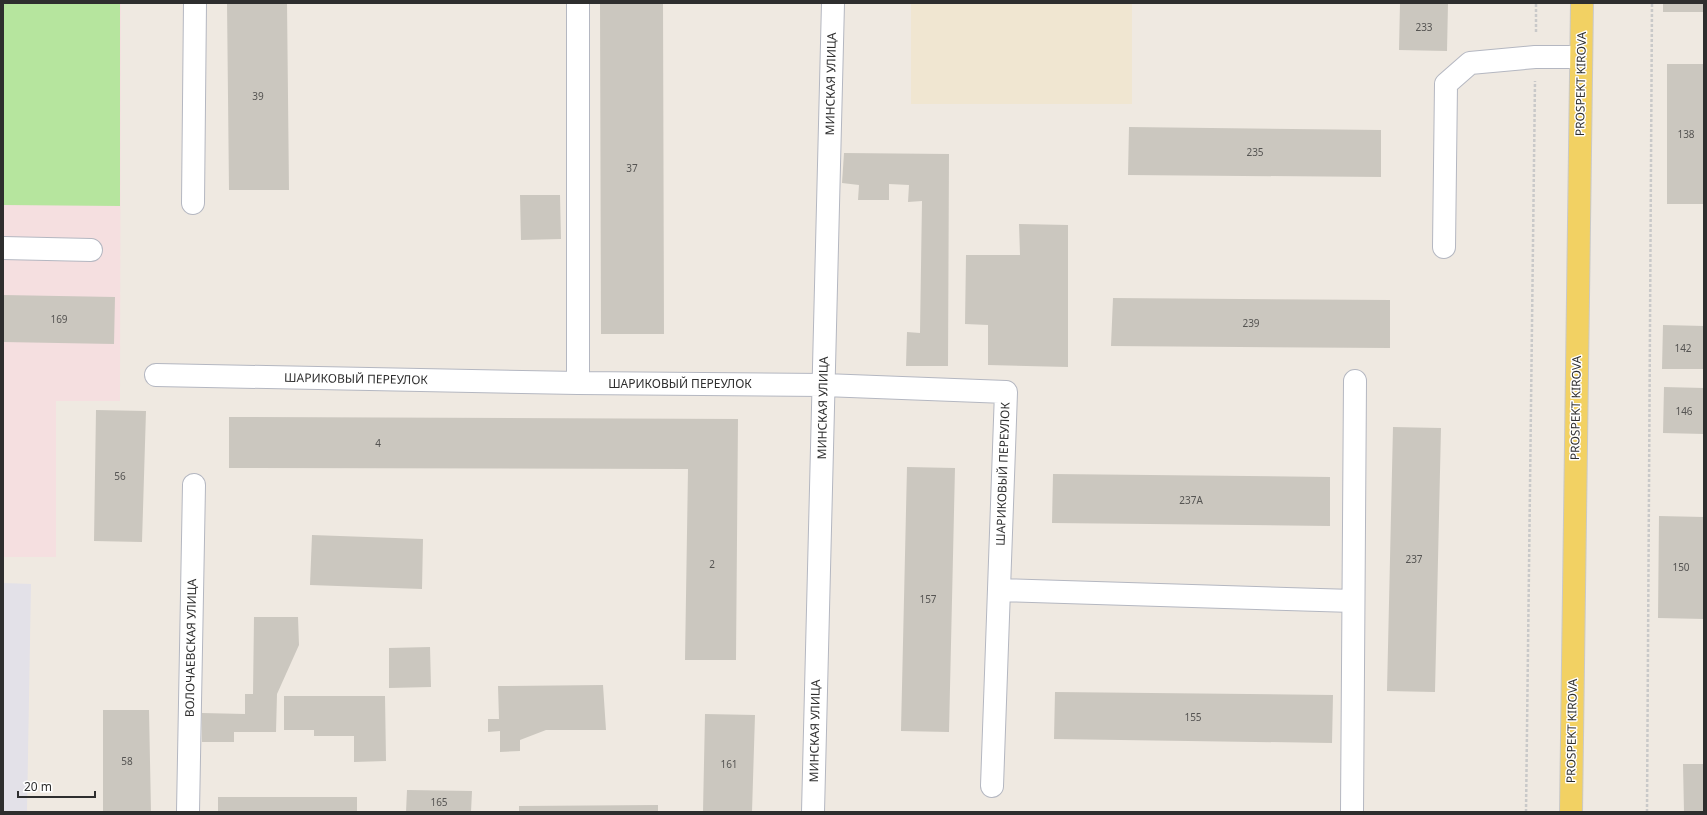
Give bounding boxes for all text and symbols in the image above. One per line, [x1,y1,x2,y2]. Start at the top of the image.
house number: 233 [1415,20,1433,34]
street label: PROSPEKT KIROVA [1571,31,1590,136]
street label: МИНСКАЯ УЛИЦА [821,32,840,136]
house number: 39 [252,89,264,103]
house number: 138 [1677,127,1695,141]
house number: 235 [1246,145,1264,159]
house number: 37 [626,161,638,175]
house number: 169 [50,312,68,326]
house number: 239 [1242,316,1260,330]
house number: 142 [1674,341,1692,355]
street label: PROSPEKT KIROVA [1566,355,1585,460]
street label: МИНСКАЯ УЛИЦА [813,356,832,460]
street label: ШАРИКОВЫЙ ПЕРЕУЛОК [284,369,428,388]
street label: ШАРИКОВЫЙ ПЕРЕУЛОК [608,375,752,392]
street label: ШАРИКОВЫЙ ПЕРЕУЛОК [991,401,1014,546]
house number: 146 [1675,404,1693,418]
house number: 4 [375,436,381,450]
house number: 56 [114,469,126,483]
house number: 237А [1179,493,1203,507]
house number: 237 [1405,552,1423,566]
house number: 2 [709,557,715,571]
house number: 150 [1672,560,1690,574]
street label: ВОЛОЧАЕВСКАЯ УЛИЦА [181,578,200,717]
house number: 157 [919,592,937,606]
street label: PROSPEKT KIROVA [1562,678,1581,783]
street label: МИНСКАЯ УЛИЦА [805,679,824,783]
house number: 155 [1184,710,1202,724]
house number: 58 [121,754,133,768]
house number: 161 [720,757,738,771]
scale bar [18,773,95,799]
text: 20 m [24,778,52,795]
house number: 165 [430,795,448,809]

